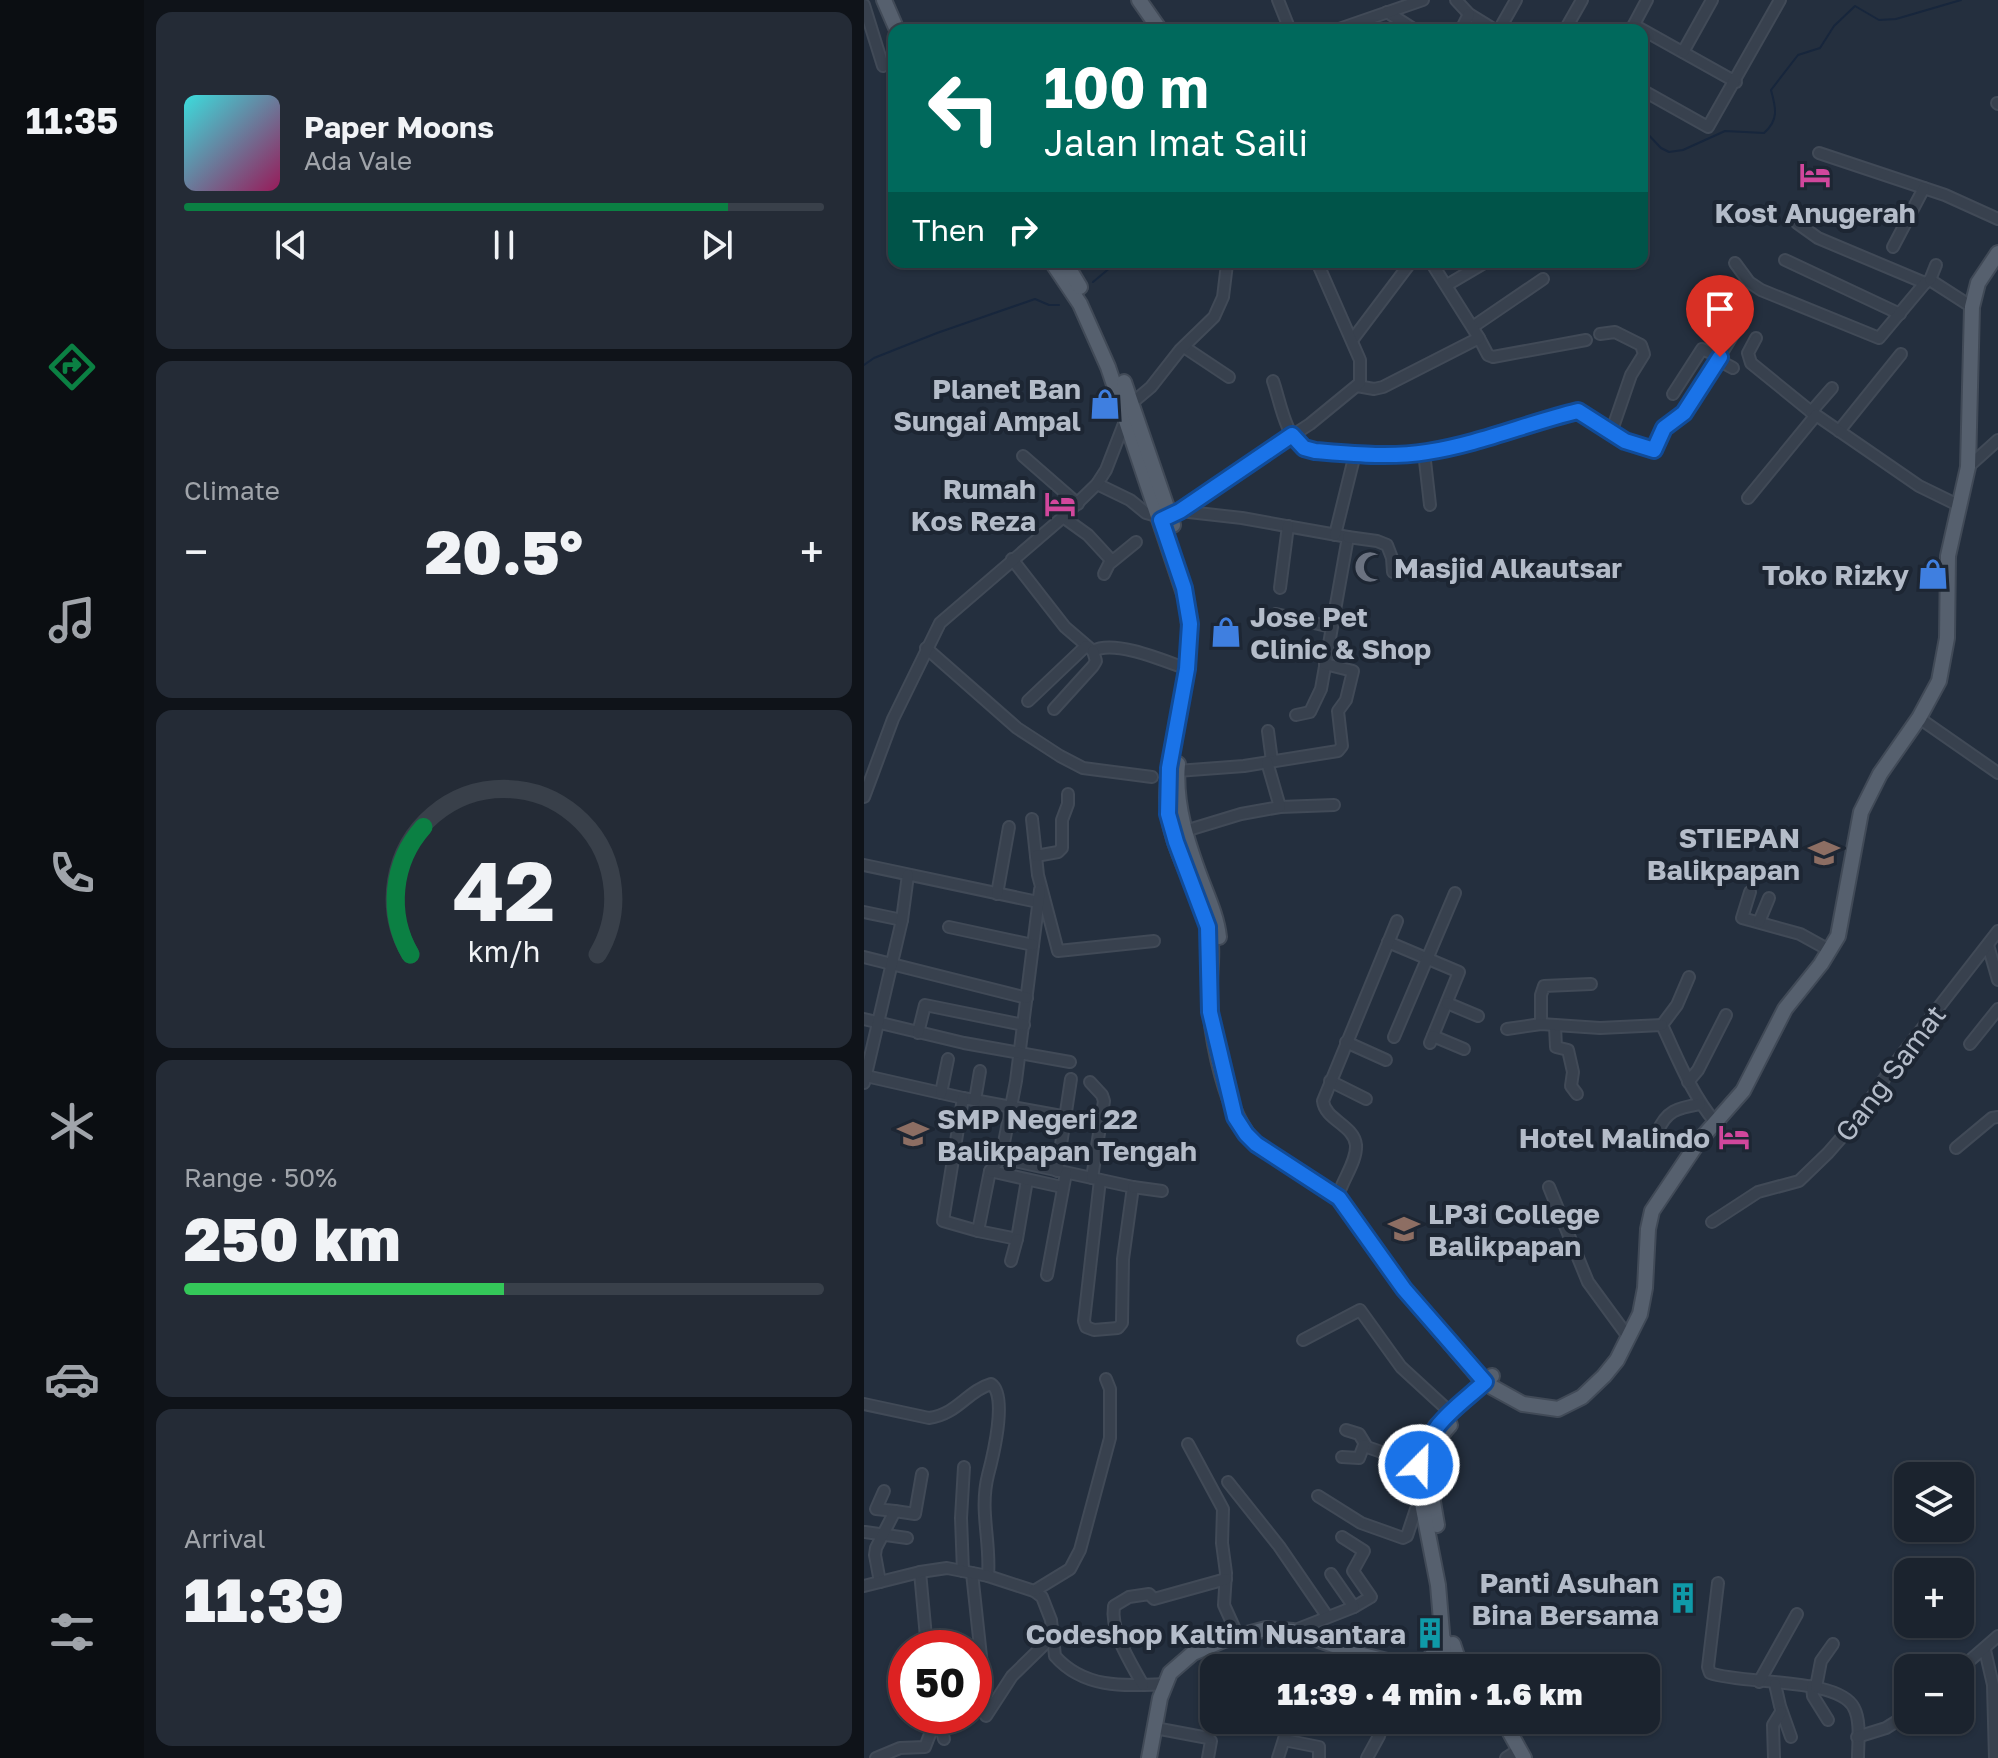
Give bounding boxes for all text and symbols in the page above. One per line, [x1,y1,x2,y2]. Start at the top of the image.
text: 100 m [1044,53,1209,120]
icon: left [912,56,1016,160]
text: 11:35 [26,99,118,142]
text: Paper Moons [304,109,494,145]
text: Jalan Imat Saili [1044,121,1308,164]
text: Ada Vale [304,145,412,176]
hotel icon: Kost Anugerah [1798,158,1832,192]
place label: Kost Anugerah [1714,196,1916,229]
icon: right [1001,208,1045,252]
text: Then [912,212,985,248]
icon: previous [269,223,313,267]
icon: pause [482,223,526,267]
icon: next [695,223,739,267]
pin [1686,275,1754,357]
icon: arrive [1698,287,1742,331]
icon: directions [44,339,100,395]
place label: Planet Ban Sungai Ampal [893,372,1081,437]
shop icon: Planet Ban Sungai Ampal [1088,387,1122,421]
place label: Rumah Kos Reza [911,472,1036,537]
text: Climate [184,475,280,506]
hotel icon: Rumah Kos Reza [1043,487,1077,521]
text: 20.5° [425,515,583,587]
text: − [184,525,208,578]
text: + [800,525,824,578]
mosque icon: Masjid Alkautsar [1353,550,1387,584]
place label: Masjid Alkautsar [1394,551,1622,584]
shop icon: Toko Rizky [1916,557,1950,591]
place label: Toko Rizky [1762,558,1909,591]
icon: music [44,592,100,648]
place label: Jose Pet Clinic & Shop [1250,600,1431,665]
shop icon: Jose Pet Clinic & Shop [1209,615,1243,649]
place label: STIEPAN Balikpapan [1647,821,1800,886]
school or university icon: STIEPAN Balikpapan [1807,836,1841,870]
text: 42 [453,839,555,939]
icon: phone [44,845,100,901]
text: km/h [468,934,540,968]
street label: Gang Samat [1828,998,1952,1148]
icon: climate [44,1098,100,1154]
place label: SMP Negeri 22 Balikpapan Tengah [937,1102,1197,1167]
school or university icon: SMP Negeri 22 Balikpapan Tengah [896,1117,930,1151]
hotel icon: Hotel Malindo [1717,1120,1751,1154]
place label: Hotel Malindo [1519,1121,1710,1154]
text: Range · 50% [184,1162,337,1193]
place label: LP3i College Balikpapan [1428,1197,1600,1262]
text: 250 km [184,1202,400,1274]
school or university icon: LP3i College Balikpapan [1387,1212,1421,1246]
icon: car [44,1351,100,1407]
position arrow [1377,1423,1461,1507]
map controls [1894,1462,1974,1734]
button: layers [1894,1462,1974,1542]
text: Arrival [184,1523,265,1554]
button: + [1894,1558,1974,1638]
text: 11:39 [184,1563,344,1635]
place label: Panti Asuhan Bina Bersama [1472,1566,1659,1631]
building icon: Panti Asuhan Bina Bersama [1666,1581,1700,1615]
icon: filters [44,1604,100,1660]
building icon: Codeshop Kaltim Nusantara [1413,1616,1447,1650]
place label: Codeshop Kaltim Nusantara [1025,1617,1406,1650]
speed limit sign: 50 [888,1630,992,1734]
button: − [1894,1654,1974,1734]
text: 11:39 · 4 min · 1.6 km [1277,1676,1583,1712]

